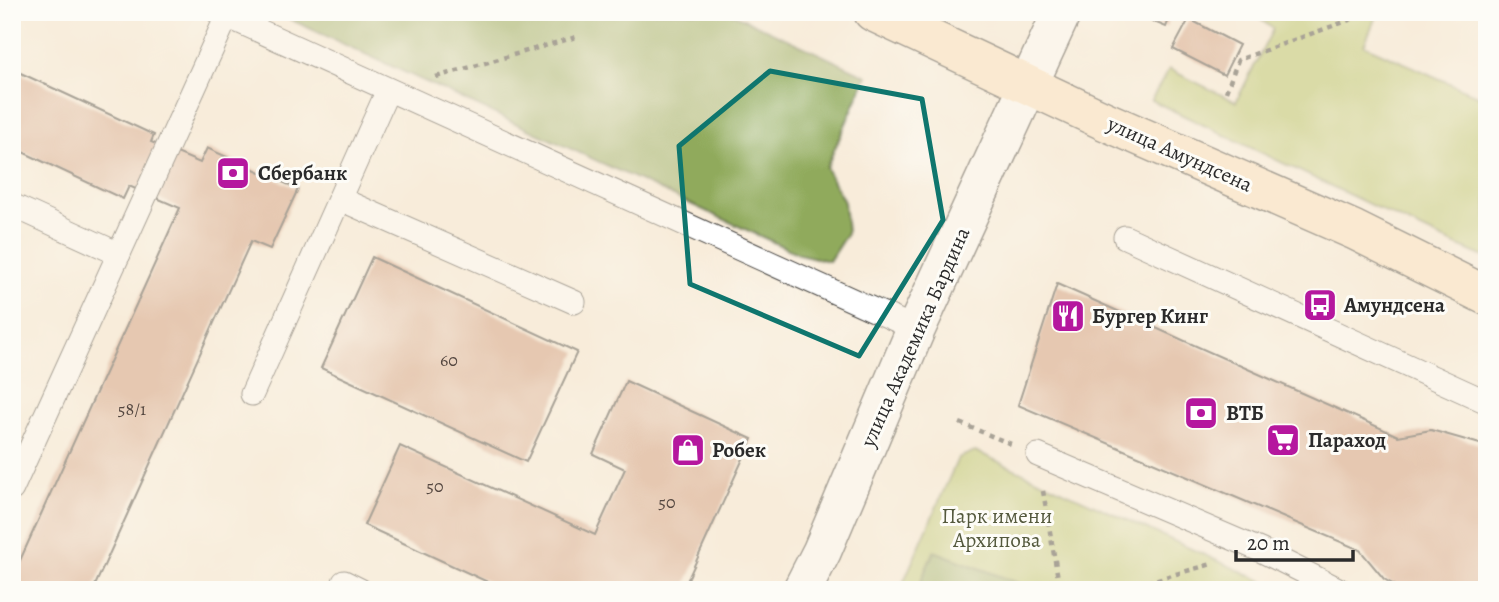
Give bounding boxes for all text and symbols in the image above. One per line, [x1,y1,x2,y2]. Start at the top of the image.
street label: улица Амундсена [1102,109,1257,199]
bank icon: Сбербанк [214,154,252,192]
place label: Сбербанк [258,159,347,187]
street label: улица Академика Бардина [853,222,976,452]
bus stop icon: Амундсена [1301,286,1339,324]
place label: Амундсена [1343,291,1445,319]
restaurant icon: Бургер Кинг [1049,297,1087,335]
place label: Бургер Кинг [1092,302,1208,330]
house number: 60 [440,348,458,372]
bank icon: ВТБ [1182,394,1220,432]
house number: 58/1 [118,397,146,421]
place label: ВТБ [1226,399,1264,427]
supermarket icon: Параход [1264,421,1302,459]
place label: Параход [1308,426,1386,454]
shop icon: Робек [669,431,707,469]
place label: Робек [712,436,766,464]
house number: 50 [426,474,444,498]
house number: 50 [658,490,676,514]
park label: Парк имени Архипова [942,502,1052,554]
scale bar [1236,518,1354,562]
text: 20 m [1247,529,1290,557]

